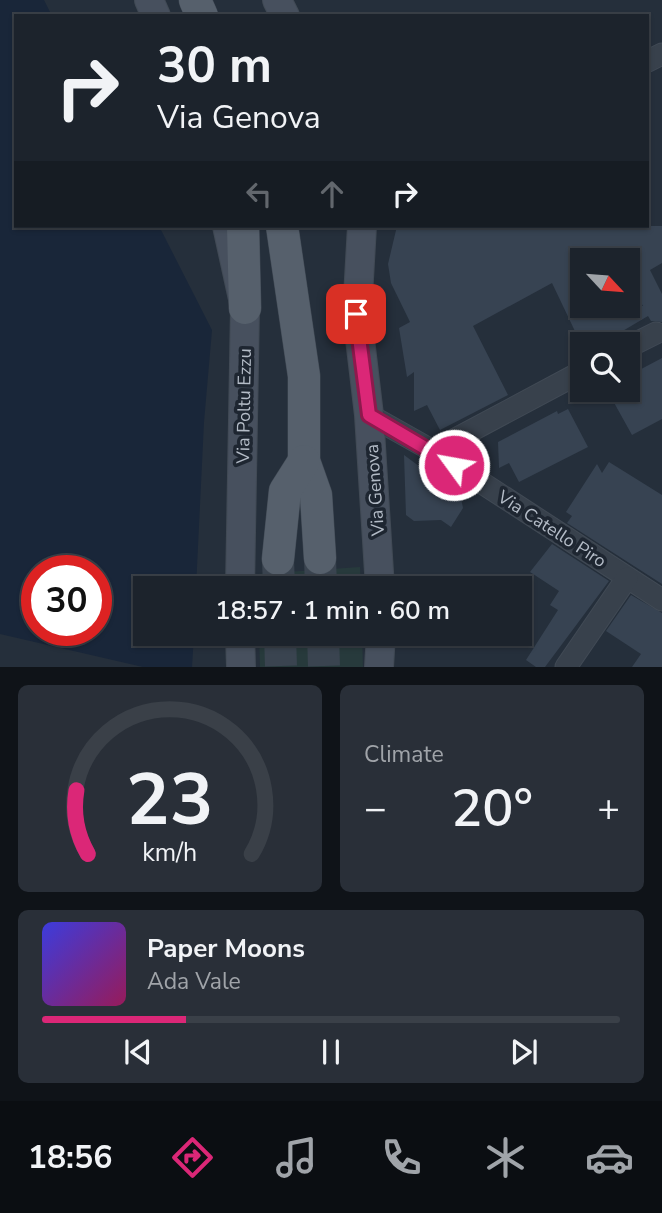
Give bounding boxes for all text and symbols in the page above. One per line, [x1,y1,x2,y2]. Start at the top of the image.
text: 30 m [157,32,272,99]
icon: right [42,42,133,133]
text: Via Genova [157,96,321,139]
icon: left [240,175,278,213]
icon: ahead [313,175,351,213]
icon: right [386,175,424,213]
north arrow [570,248,640,318]
map controls [570,248,640,402]
pin [326,284,386,344]
icon: arrive [337,295,375,333]
button: search [570,332,640,402]
street label: Via Poltu Ezzu [231,348,257,465]
position arrow [417,428,491,502]
street label: Via Genova [360,443,390,538]
street label: Via Catello Piro [492,484,611,573]
speed limit sign: 30 [21,555,112,646]
text: 18:57 · 1 min · 60 m [215,593,450,628]
text: Climate [364,739,444,770]
text: 23 [126,751,214,851]
text: 20° [451,773,533,844]
text: − [364,783,387,834]
text: + [597,783,620,834]
text: km/h [142,836,198,870]
text: Paper Moons [147,931,305,966]
text: Ada Vale [147,966,241,997]
icon: previous [119,1033,157,1071]
icon: pause [312,1033,350,1071]
icon: next [505,1033,543,1071]
icon: directions [168,1133,217,1182]
icon: music [272,1133,321,1182]
icon: phone [377,1133,426,1182]
icon: climate [481,1133,530,1182]
icon: car [585,1133,634,1182]
text: 18:56 [28,1136,112,1179]

